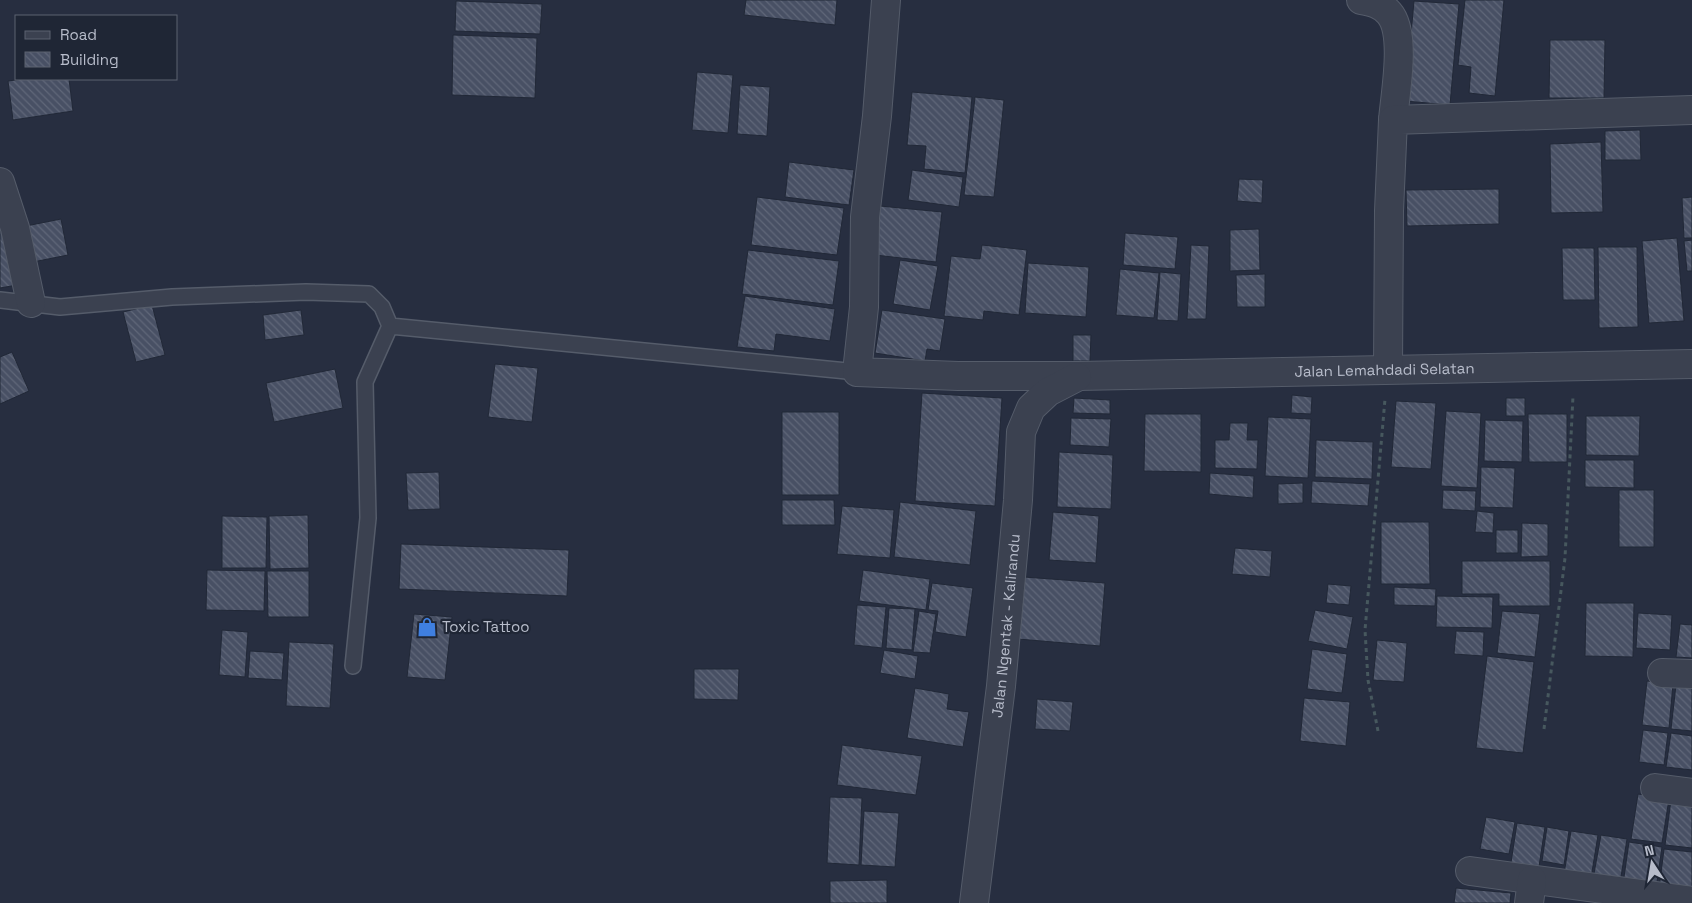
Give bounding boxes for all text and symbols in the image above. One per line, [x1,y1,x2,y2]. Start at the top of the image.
legend [15,15,178,80]
text: Road [60,25,97,44]
text: Building [60,50,119,69]
street label: Jalan Lemahdadi Selatan [1294,358,1475,381]
street label: Jalan Ngentak - Kalirandu [987,533,1024,719]
shop icon: Toxic Tattoo [416,616,438,638]
place label: Toxic Tattoo [442,617,530,636]
north arrow [1627,838,1677,888]
text: N [1643,841,1656,860]

